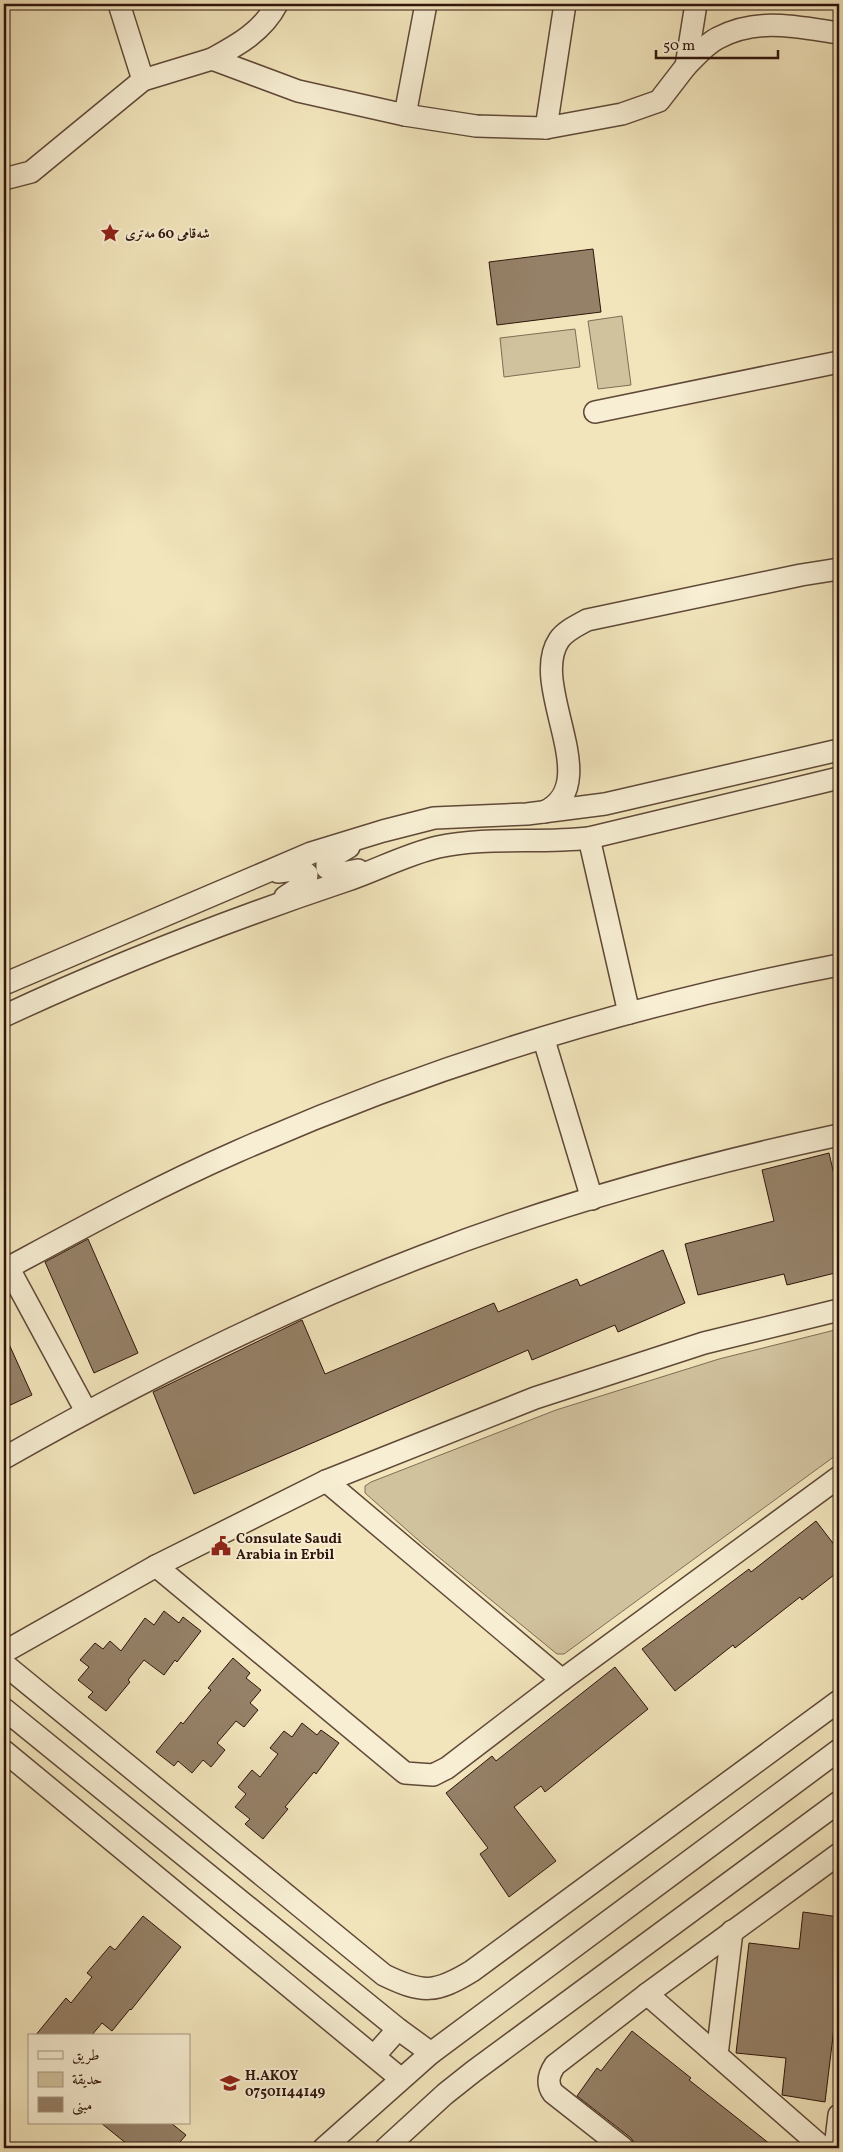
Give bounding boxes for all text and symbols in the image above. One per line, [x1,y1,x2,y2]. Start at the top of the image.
scale bar [656,28,778,60]
text: 50 m [663,36,695,57]
place icon: شەقامی 60 مەتری [99,222,121,244]
place label: شەقامی 60 مەتری [125,225,210,244]
place label: Consulate Saudi Arabia in Erbil [236,1530,342,1565]
public building icon: Consulate Saudi Arabia in Erbil [210,1535,232,1557]
legend [28,2034,190,2124]
text: طريق [72,2046,99,2067]
place label: H.AKOY 07501144149 [245,2067,326,2102]
text: حديقة [72,2070,102,2091]
school or university icon: H.AKOY 07501144149 [219,2072,241,2094]
text: مبنى [72,2096,92,2117]

